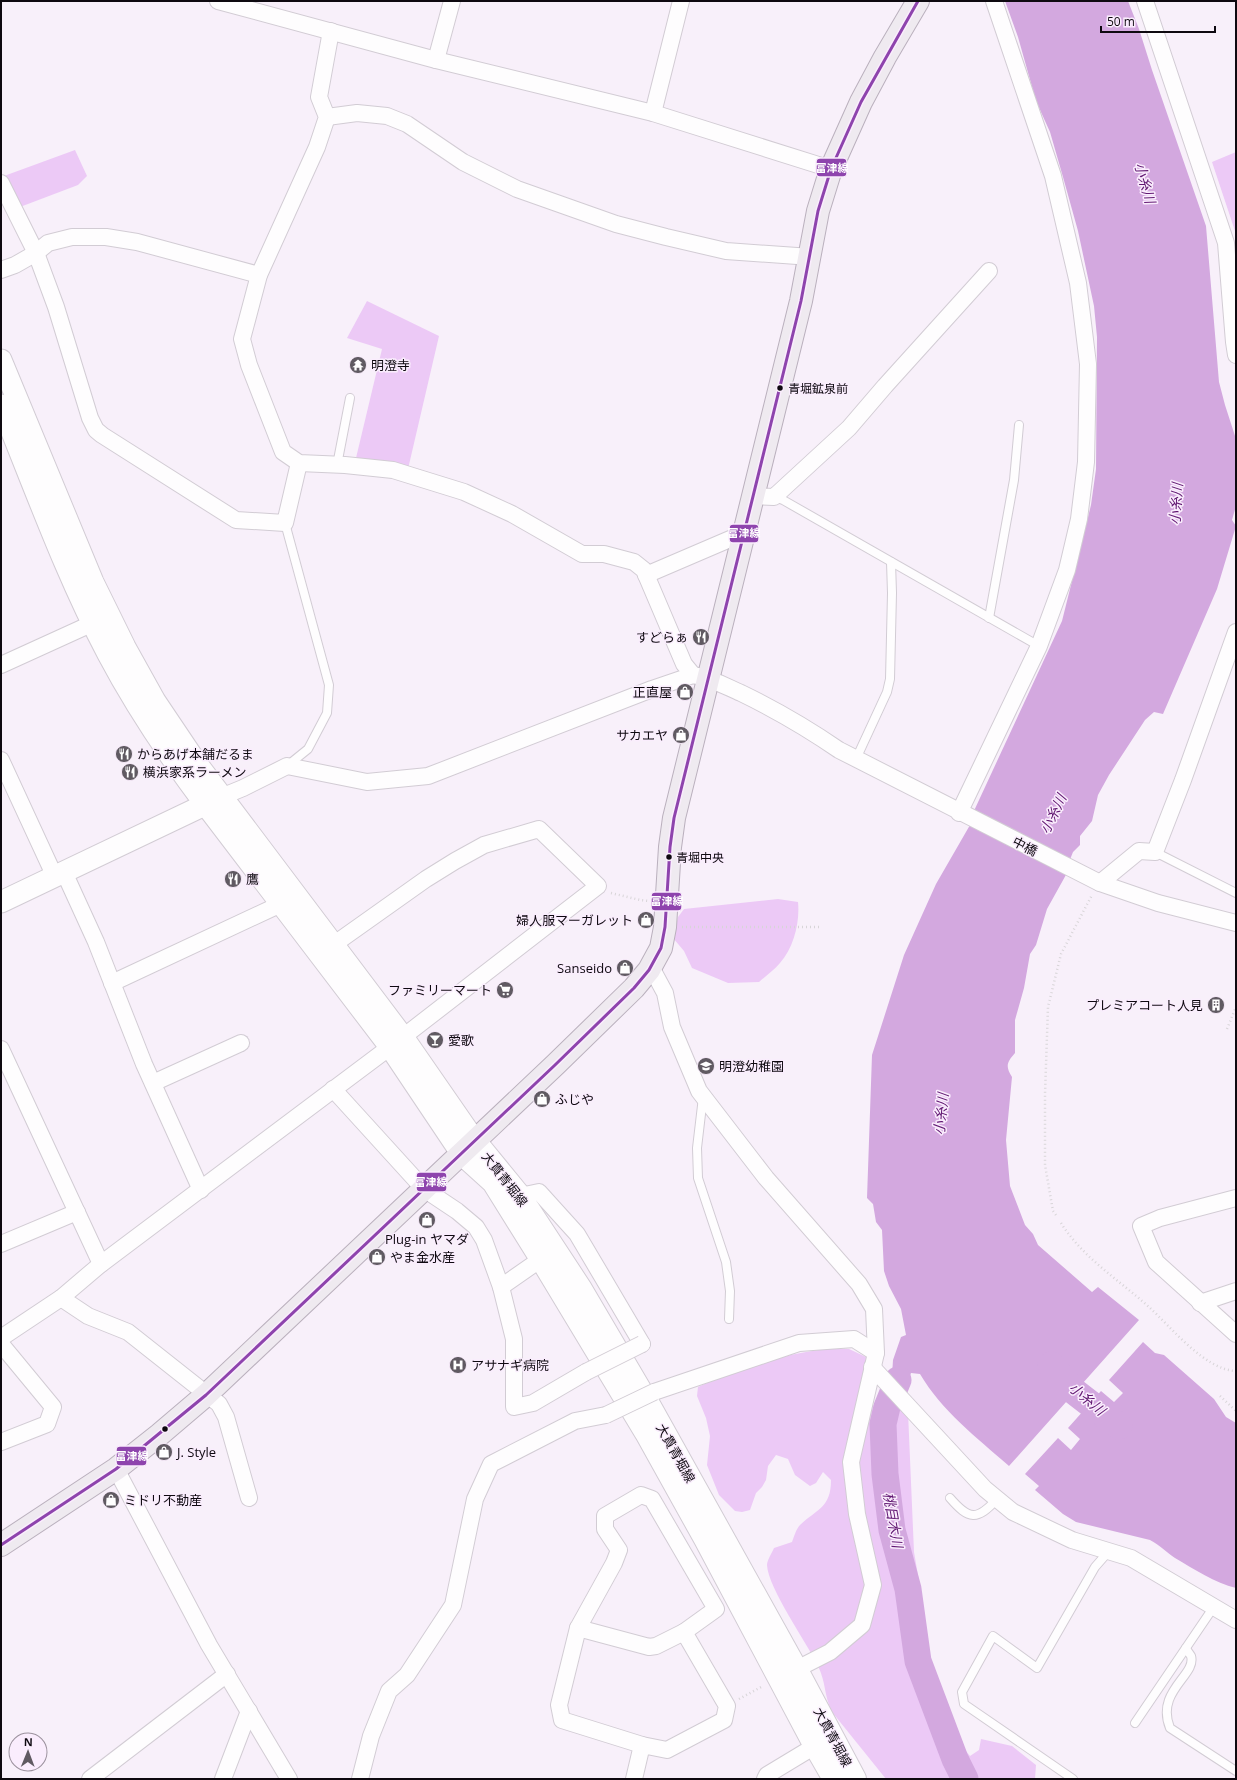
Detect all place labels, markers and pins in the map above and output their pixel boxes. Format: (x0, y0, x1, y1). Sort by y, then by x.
temple icon: 明澄寺 (348, 355, 368, 375)
place label: 明澄寺 (371, 356, 410, 374)
place label: 青堀鉱泉前 (788, 380, 848, 397)
marker: 青堀鉱泉前 (775, 383, 785, 393)
restaurant icon: すどらぁ (691, 627, 711, 647)
place label: すどらぁ (636, 628, 688, 646)
shop icon: 正直屋 (675, 682, 695, 702)
place label: 正直屋 (633, 683, 672, 701)
shop icon: サカエヤ (671, 725, 691, 745)
place label: サカエヤ (616, 726, 668, 744)
restaurant icon: からあげ本舗だるま (114, 744, 134, 764)
place label: からあげ本舗だるま (137, 745, 254, 763)
restaurant icon: 横浜家系ラーメン (120, 762, 140, 782)
place label: 横浜家系ラーメン (143, 763, 246, 781)
place label: 青堀中央 (676, 849, 724, 866)
marker: 青堀中央 (664, 852, 674, 862)
restaurant icon: 鷹 (223, 869, 243, 889)
place label: 鷹 (246, 870, 259, 888)
shop icon: 婦人服マーガレット (636, 910, 656, 930)
place label: 婦人服マーガレット (516, 911, 633, 929)
shop icon: Sanseido (615, 958, 635, 978)
place label: Sanseido (557, 959, 612, 977)
supermarket icon: ファミリーマート (495, 980, 515, 1000)
place label: ファミリーマート (388, 981, 492, 999)
building icon: プレミアコート人見 (1206, 995, 1226, 1015)
place label: プレミアコート人見 (1086, 996, 1203, 1014)
bar icon: 愛歌 (425, 1030, 445, 1050)
place label: 愛歌 (448, 1031, 474, 1049)
school or university icon: 明澄幼稚園 (696, 1056, 716, 1076)
place label: 明澄幼稚園 (719, 1057, 784, 1075)
shop icon: ふじや (532, 1089, 552, 1109)
place label: ふじや (555, 1090, 594, 1108)
shop icon: Plug-in ヤマダ (417, 1210, 437, 1230)
place label: Plug-in ヤマダ (385, 1230, 469, 1248)
shop icon: やま金水産 (367, 1247, 387, 1267)
place label: やま金水産 (390, 1248, 455, 1266)
hospital icon: アサナギ病院 (448, 1355, 468, 1375)
place label: アサナギ病院 (471, 1356, 549, 1374)
unlabelled marker (160, 1424, 170, 1434)
shop icon: J. Style (154, 1442, 174, 1462)
place label: J. Style (175, 1443, 216, 1461)
shop icon: ミドリ不動産 (101, 1490, 121, 1510)
place label: ミドリ不動産 (124, 1491, 202, 1509)

